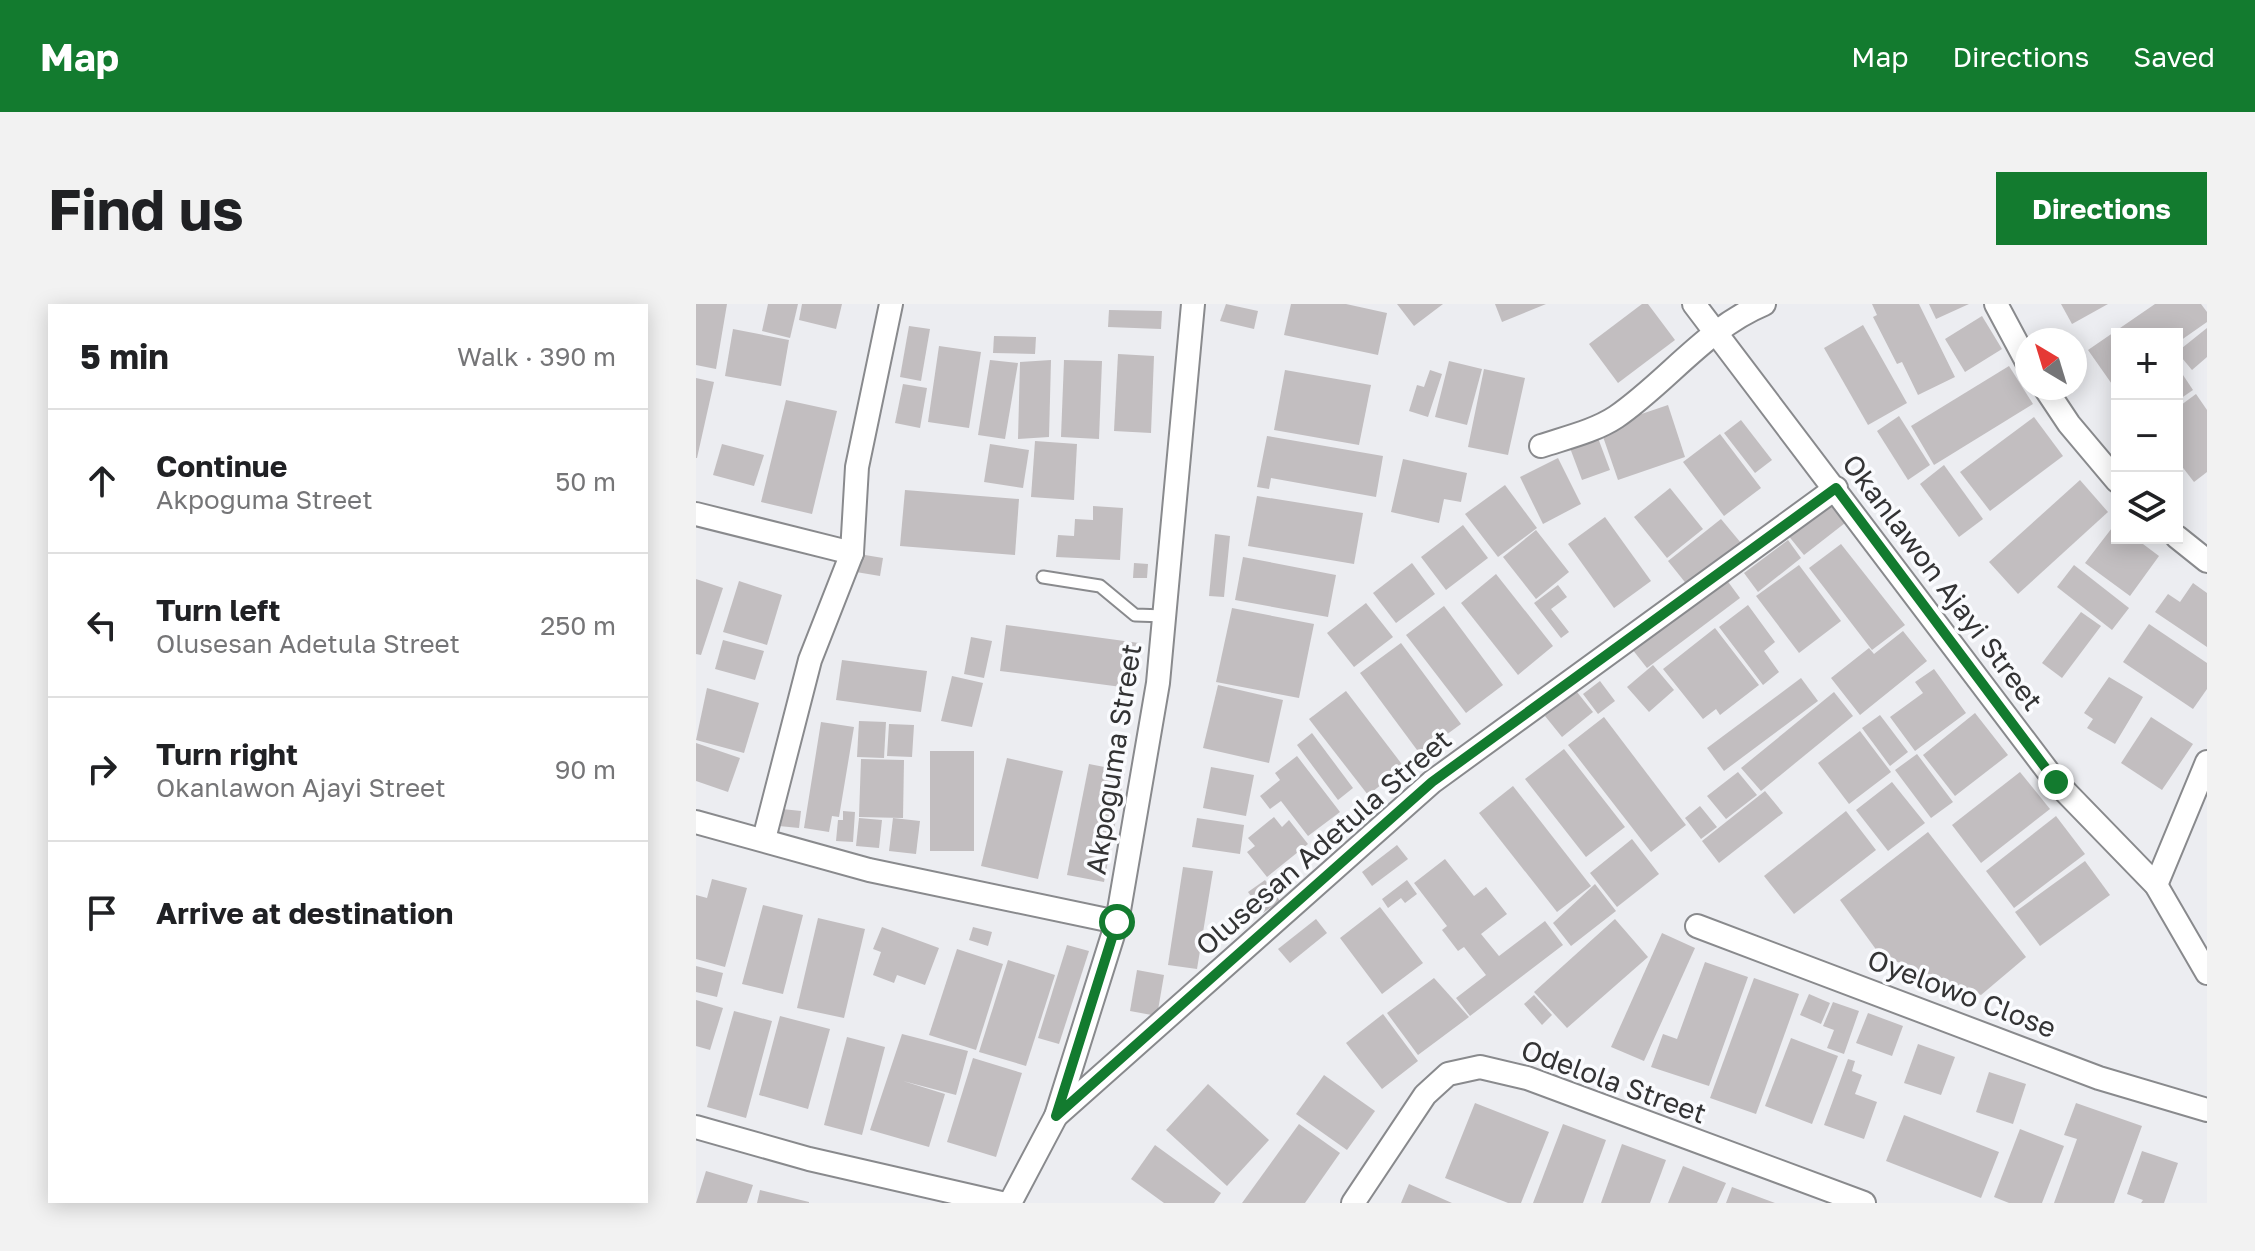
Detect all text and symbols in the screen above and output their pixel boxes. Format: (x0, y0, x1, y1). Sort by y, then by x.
text: Map (40, 34, 119, 79)
text: Map (1851, 40, 1908, 73)
text: Directions (1952, 40, 2089, 73)
text: Saved (2133, 40, 2215, 73)
button: Directions (1996, 172, 2207, 245)
text: Find us (48, 175, 244, 242)
north arrow (2015, 328, 2087, 400)
map controls (2111, 328, 2183, 544)
button: + (2111, 328, 2183, 400)
text: 5 min (80, 336, 169, 376)
text: Walk · 390 m (457, 341, 616, 372)
button: − (2111, 400, 2183, 472)
text: Continue (156, 448, 287, 484)
street label: Okanlawon Ajayi Street (1836, 448, 2050, 716)
icon: ahead (80, 459, 124, 503)
text: 50 m (555, 466, 616, 497)
button: layers (2111, 472, 2183, 544)
text: Akpoguma Street (156, 484, 373, 515)
text: Turn left (156, 592, 281, 628)
icon: left (80, 603, 124, 647)
text: 250 m (540, 610, 616, 641)
text: Olusesan Adetula Street (156, 628, 460, 659)
street label: Akpoguma Street (1078, 641, 1148, 877)
street label: Olusesan Adetula Street (1189, 722, 1457, 962)
text: Turn right (156, 736, 298, 772)
icon: right (80, 747, 124, 791)
text: 90 m (555, 754, 616, 785)
route end (2038, 764, 2074, 800)
text: Okanlawon Ajayi Street (156, 772, 446, 803)
icon: arrive (80, 891, 124, 935)
text: Arrive at destination (156, 895, 453, 931)
route start (1099, 904, 1135, 940)
street label: Oyelowo Close (1863, 942, 2061, 1044)
street label: Odelola Street (1517, 1032, 1711, 1130)

